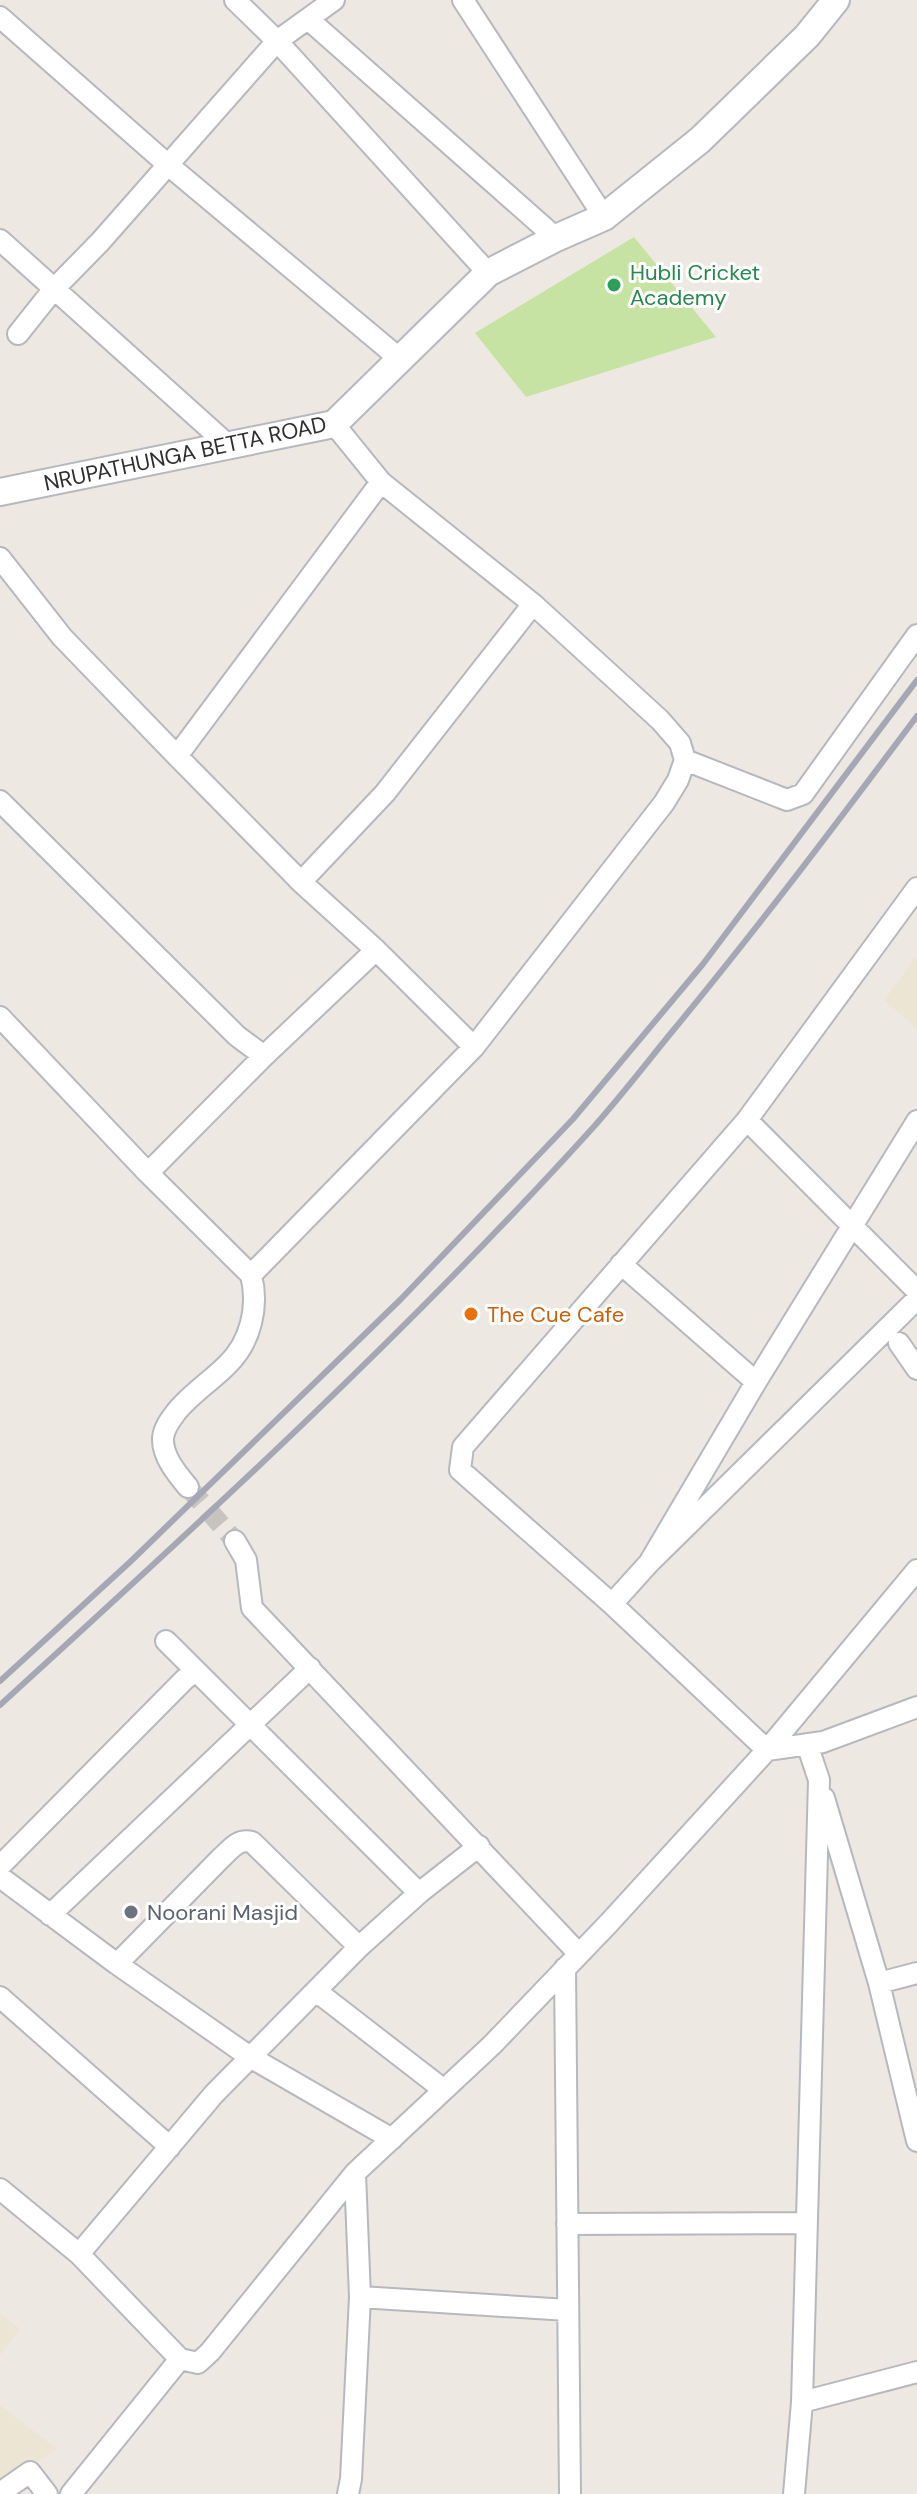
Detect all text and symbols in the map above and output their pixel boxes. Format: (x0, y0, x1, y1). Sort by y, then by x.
place label: Hubli Cricket Academy (630, 258, 760, 312)
marker: Hubli Cricket Academy (605, 276, 623, 294)
street label: NRUPATHUNGA BETTA ROAD (41, 409, 329, 498)
place label: The Cue Cafe (487, 1300, 624, 1329)
marker: The Cue Cafe (462, 1305, 480, 1323)
place label: Noorani Masjid (147, 1898, 298, 1927)
marker: Noorani Masjid (122, 1903, 140, 1921)

